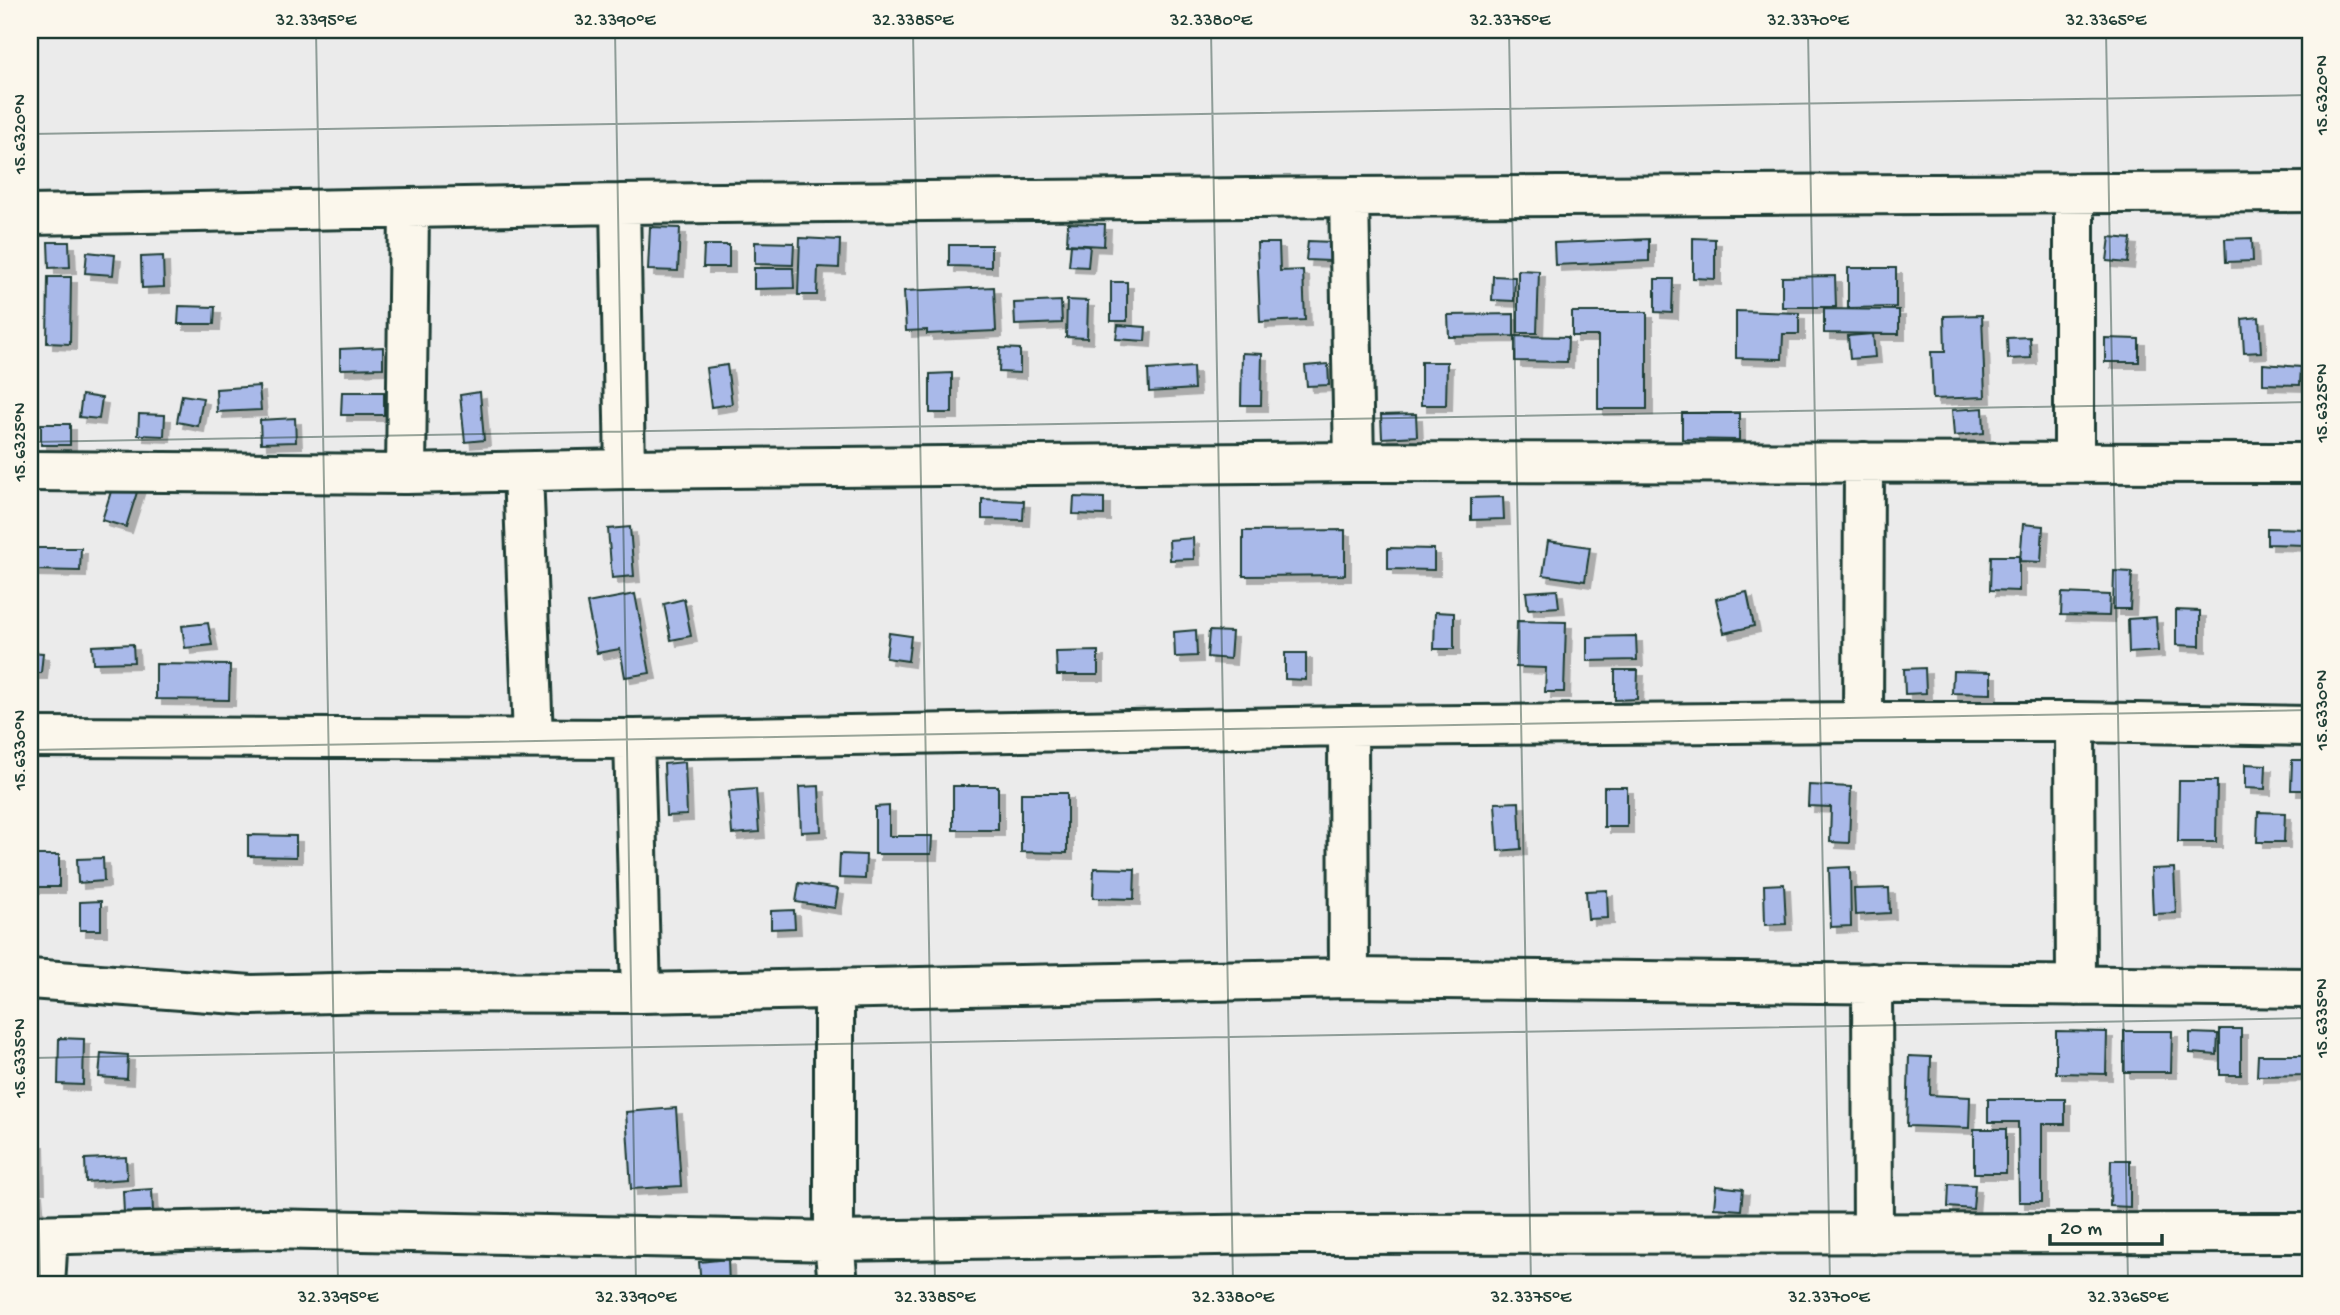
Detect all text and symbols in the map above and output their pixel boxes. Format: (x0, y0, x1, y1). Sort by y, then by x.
text: 32.3395°E (275, 11, 357, 32)
text: 32.3390°E (573, 11, 656, 32)
text: 32.3385°E (871, 11, 954, 32)
text: 32.3380°E (1169, 11, 1253, 32)
text: 32.3375°E (1469, 11, 1551, 32)
text: 32.3370°E (1766, 11, 1849, 32)
text: 32.3365°E (2065, 11, 2147, 32)
text: 15.6320°N (2313, 55, 2334, 136)
text: 15.6320°N (11, 94, 32, 175)
text: 15.6325°N (2313, 364, 2334, 444)
text: 15.6325°N (11, 403, 32, 483)
text: 15.6330°N (2313, 670, 2334, 751)
text: 15.6330°N (11, 710, 32, 791)
text: 15.6335°N (2313, 978, 2334, 1059)
text: 15.6335°N (11, 1018, 32, 1099)
scale bar (2050, 1203, 2162, 1247)
text: 20 m (2060, 1218, 2102, 1243)
text: 32.3395°E (297, 1288, 379, 1309)
text: 32.3390°E (594, 1288, 677, 1309)
text: 32.3385°E (893, 1288, 976, 1309)
text: 32.3380°E (1191, 1288, 1275, 1309)
text: 32.3375°E (1490, 1288, 1572, 1309)
text: 32.3370°E (1787, 1288, 1870, 1309)
text: 32.3365°E (2087, 1288, 2169, 1309)

